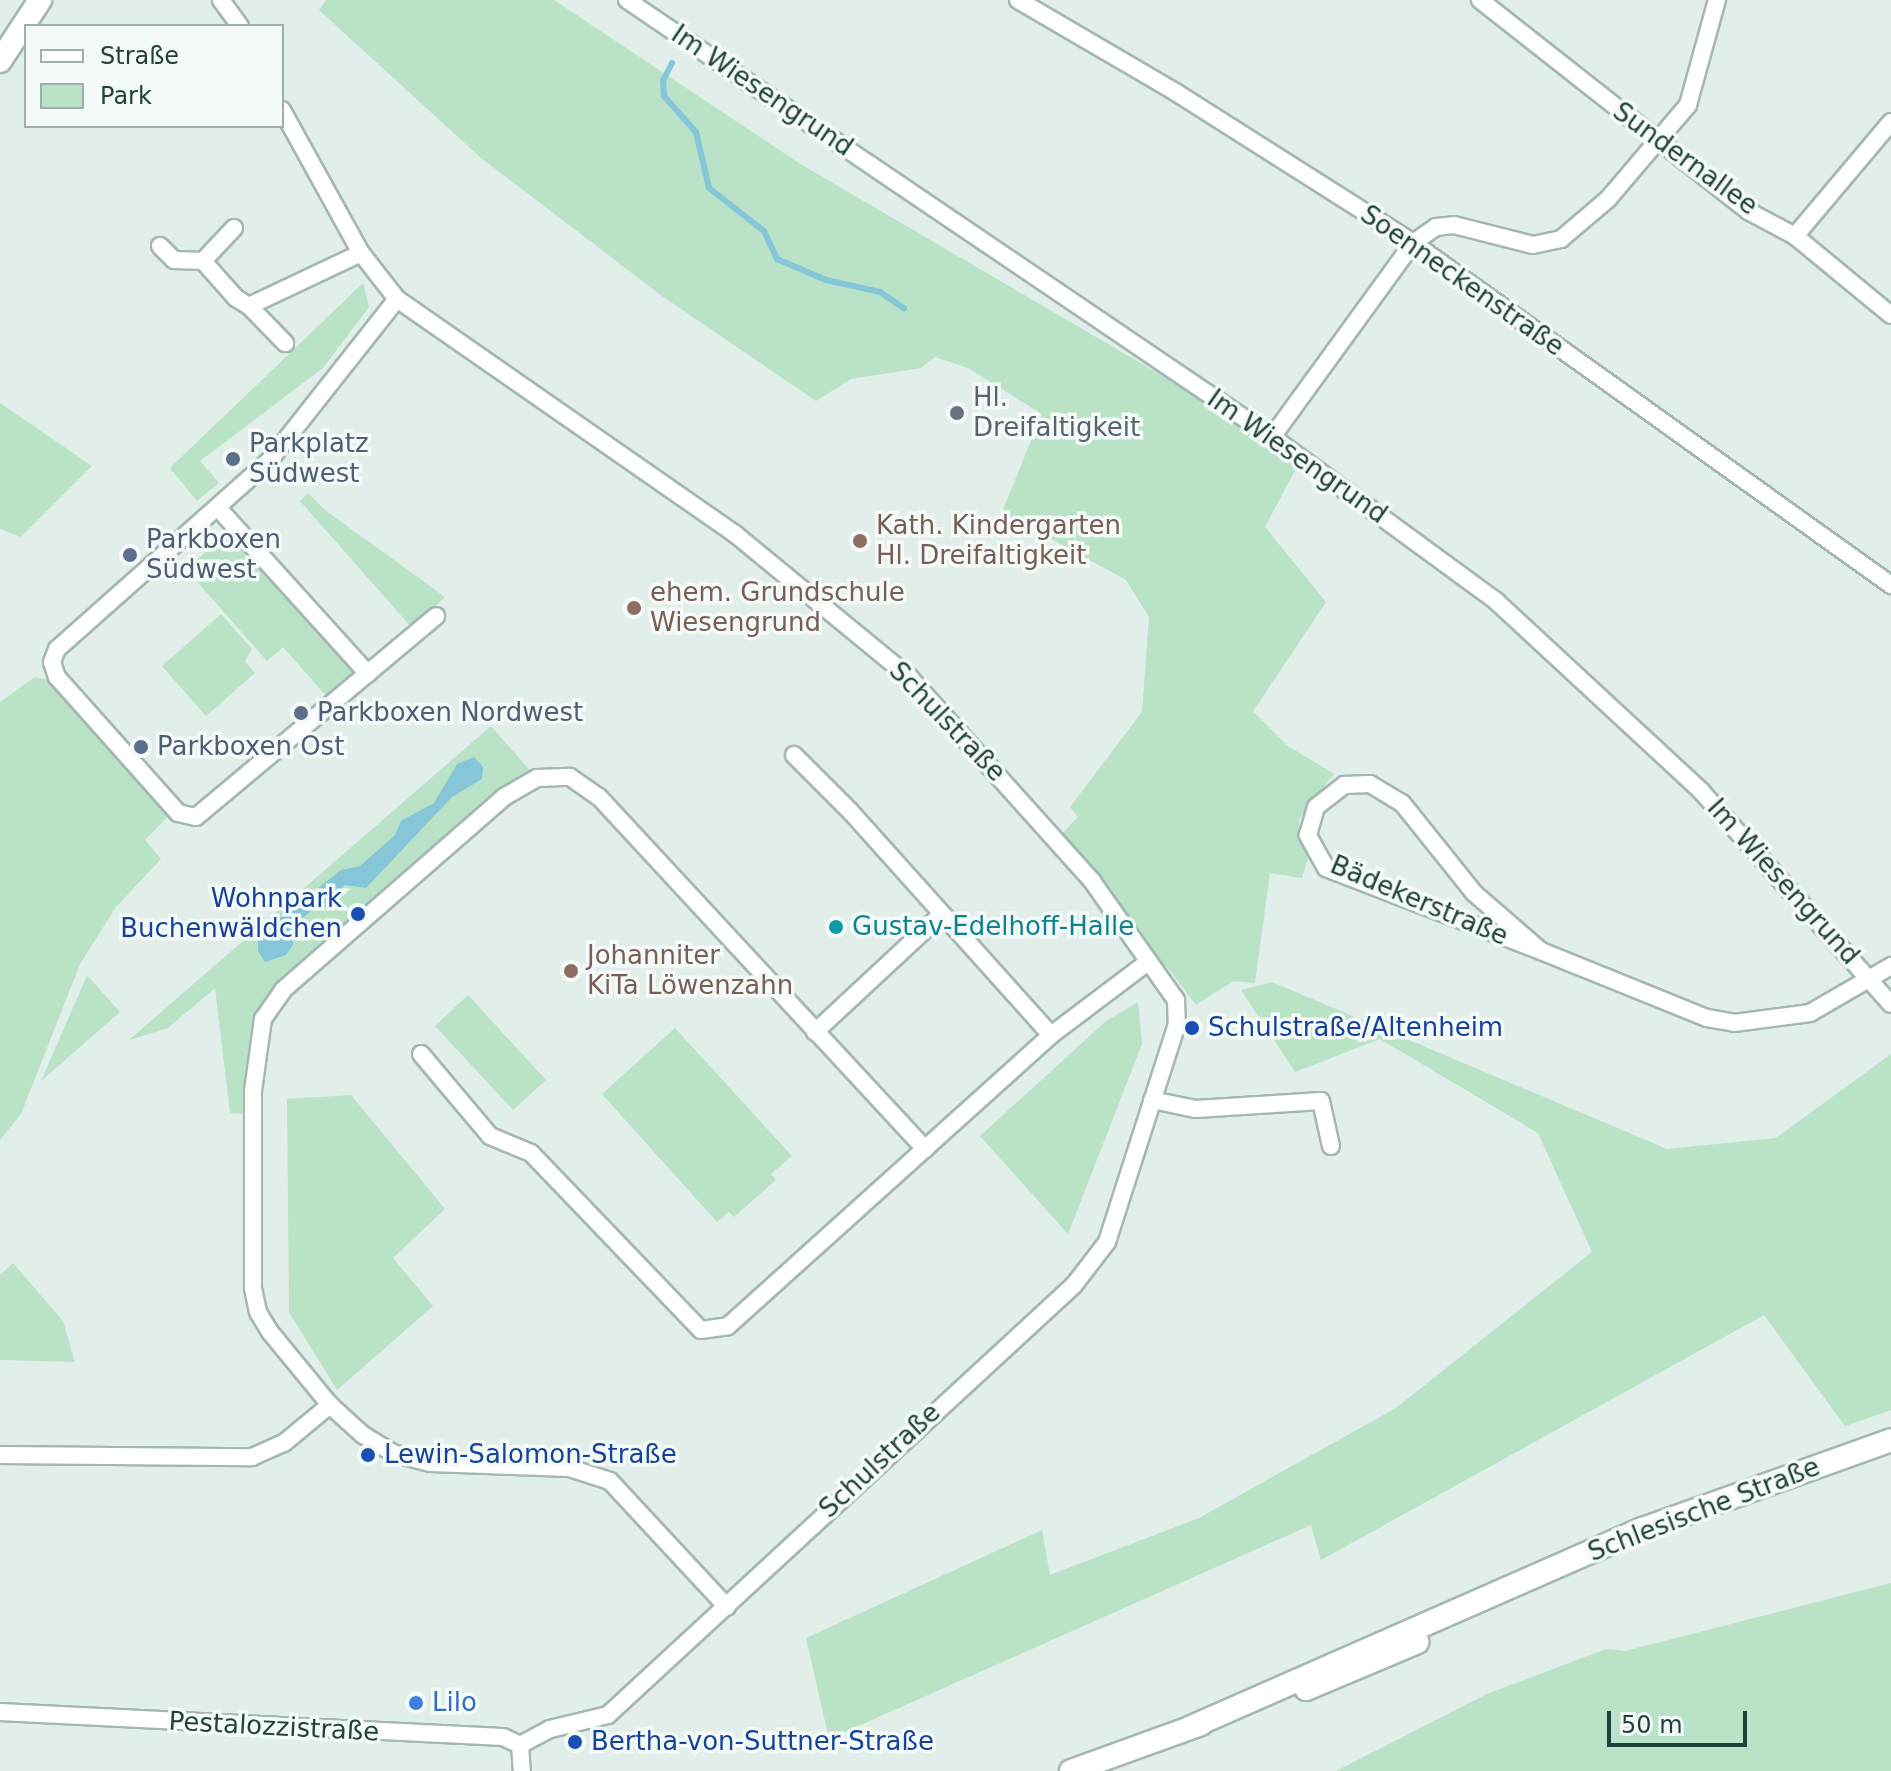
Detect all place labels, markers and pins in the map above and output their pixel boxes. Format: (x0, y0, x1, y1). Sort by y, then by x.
place label: Hl. Dreifaltigkeit (973, 382, 1140, 444)
marker: Hl. Dreifaltigkeit (948, 404, 966, 422)
place label: Parkplatz Südwest (249, 428, 369, 490)
marker: Parkplatz Südwest (224, 450, 242, 468)
place label: Kath. Kindergarten Hl. Dreifaltigkeit (876, 510, 1121, 572)
place label: Parkboxen Südwest (146, 524, 281, 586)
marker: Kath. Kindergarten Hl. Dreifaltigkeit (851, 532, 869, 550)
marker: Parkboxen Südwest (121, 546, 139, 564)
place label: ehem. Grundschule Wiesengrund (650, 577, 905, 638)
marker: ehem. Grundschule Wiesengrund (625, 599, 643, 617)
place label: Parkboxen Nordwest (317, 697, 583, 729)
marker: Parkboxen Nordwest (292, 704, 310, 722)
place label: Parkboxen Ost (157, 731, 344, 763)
marker: Parkboxen Ost (132, 738, 150, 756)
place label: Wohnpark Buchenwäldchen (120, 883, 342, 944)
marker: Wohnpark Buchenwäldchen (349, 905, 367, 923)
place label: Gustav-Edelhoff-Halle (852, 911, 1134, 943)
marker: Gustav-Edelhoff-Halle (827, 918, 845, 936)
place label: Johanniter KiTa Löwenzahn (587, 940, 793, 1002)
marker: Johanniter KiTa Löwenzahn (562, 962, 580, 980)
place label: Schulstraße/Altenheim (1208, 1012, 1503, 1044)
marker: Schulstraße/Altenheim (1183, 1019, 1201, 1037)
place label: Lewin-Salomon-Straße (384, 1439, 677, 1471)
marker: Lewin-Salomon-Straße (359, 1446, 377, 1464)
place label: Lilo (432, 1687, 477, 1719)
marker: Lilo (407, 1694, 425, 1712)
place label: Bertha-von-Suttner-Straße (591, 1726, 934, 1758)
marker: Bertha-von-Suttner-Straße (566, 1733, 584, 1751)

